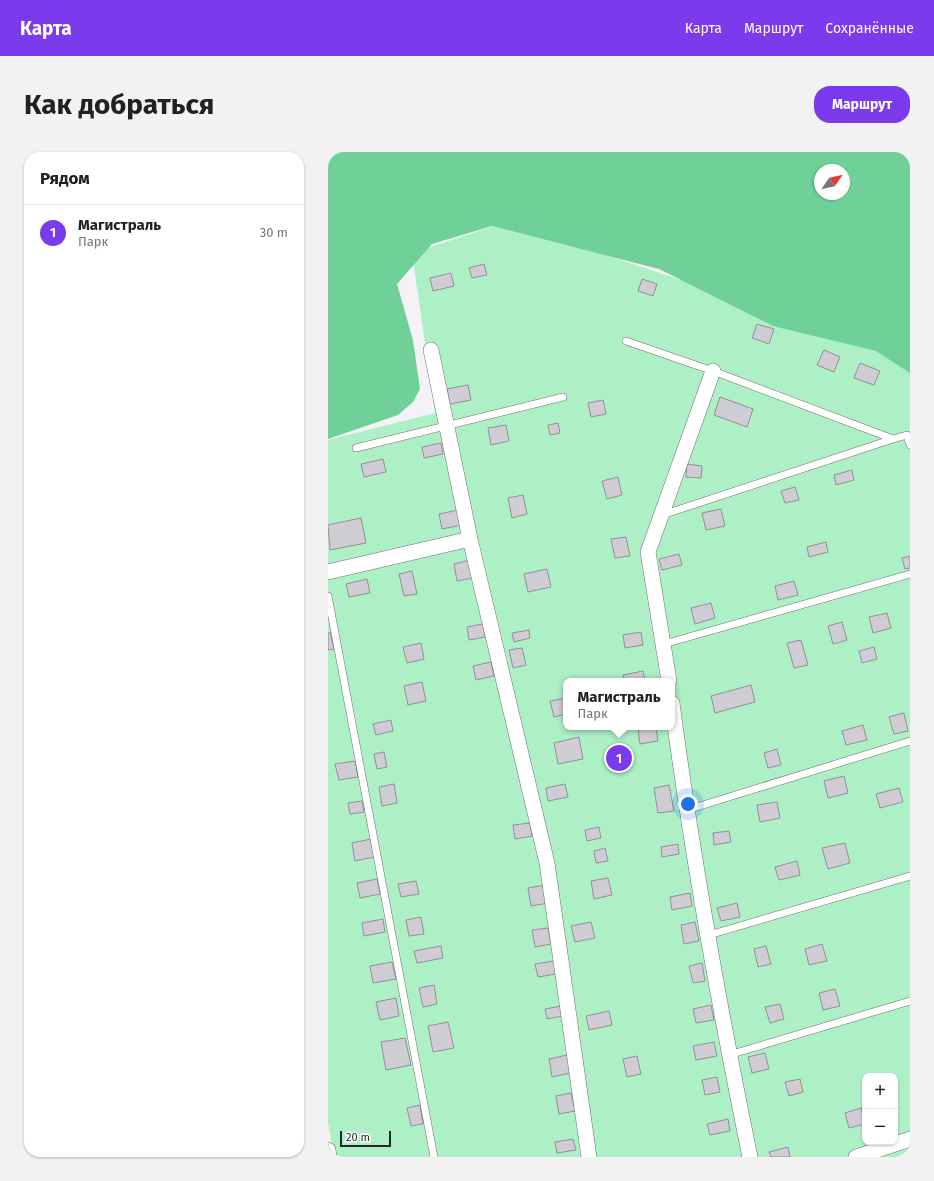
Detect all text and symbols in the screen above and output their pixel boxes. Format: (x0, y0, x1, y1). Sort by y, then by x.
text: Карта (20, 17, 72, 40)
text: Карта (685, 20, 722, 37)
text: Маршрут (744, 20, 803, 37)
text: Сохранённые (825, 20, 914, 37)
button: Маршрут (814, 86, 910, 123)
text: Как добраться (24, 88, 214, 121)
north arrow (814, 164, 850, 200)
text: Рядом (40, 168, 90, 189)
text: Магистраль (78, 216, 161, 234)
text: 1 (50, 225, 56, 240)
text: 30 m (260, 225, 288, 240)
text: Парк (78, 234, 108, 249)
popup (563, 678, 675, 730)
text: Магистраль (577, 688, 661, 706)
text: Парк (577, 706, 608, 721)
pin: 1 (606, 743, 632, 773)
your location (678, 794, 698, 814)
map controls (862, 1073, 898, 1145)
button: + (862, 1073, 898, 1109)
button: − (862, 1109, 898, 1145)
scale bar (340, 1129, 391, 1148)
text: 20 m (346, 1131, 370, 1144)

